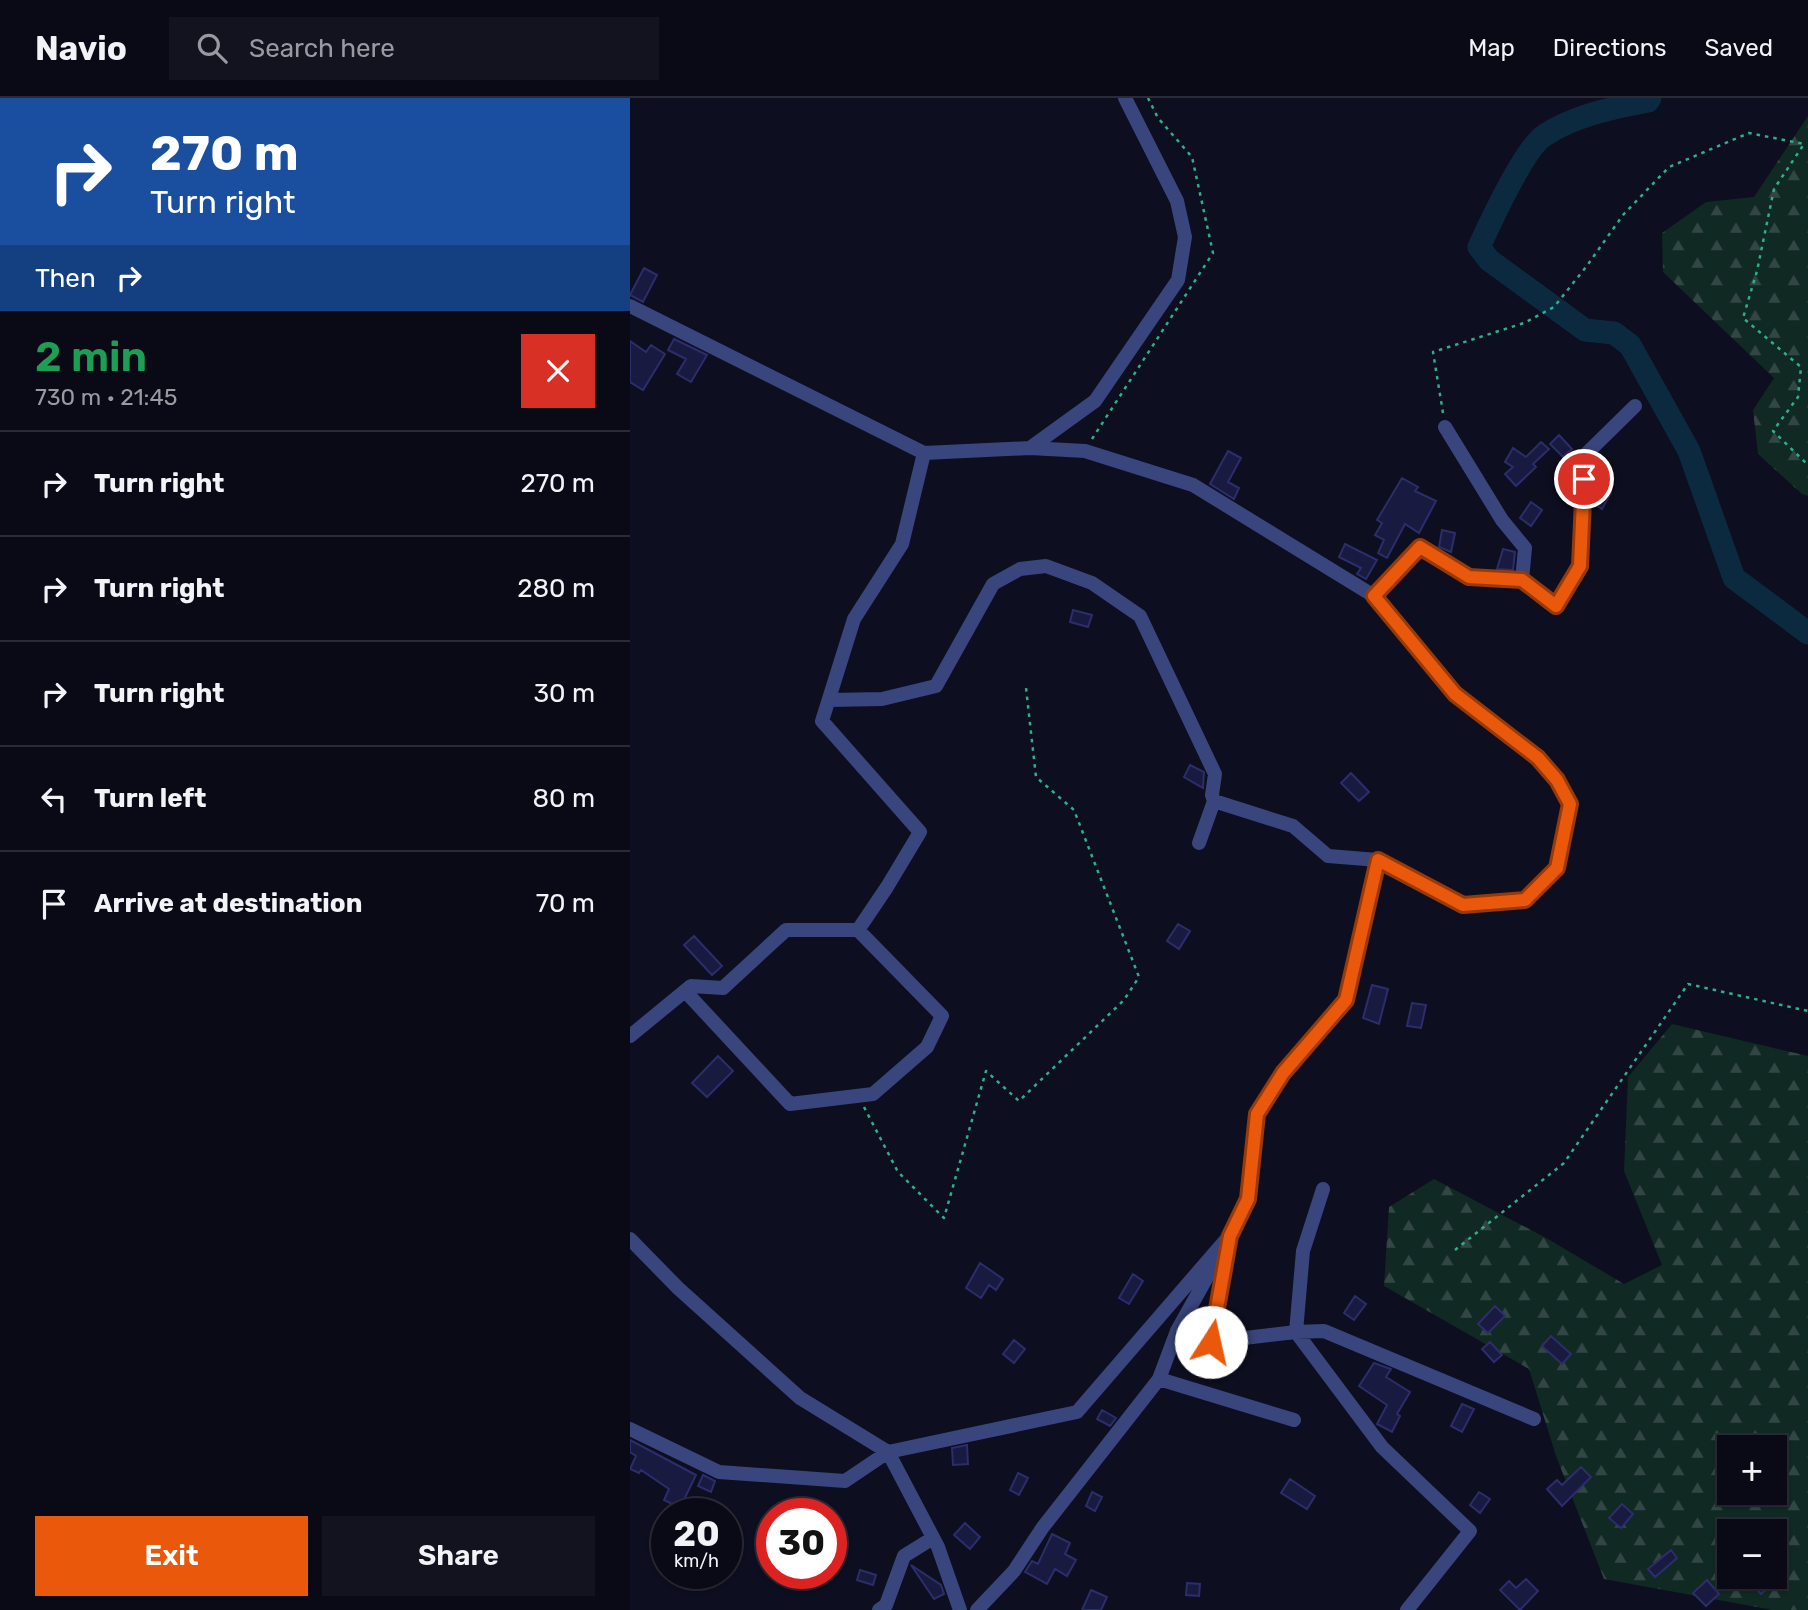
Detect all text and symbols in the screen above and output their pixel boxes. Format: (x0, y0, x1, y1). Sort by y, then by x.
search box (169, 17, 659, 80)
text: Navio (35, 29, 127, 68)
icon: search (193, 29, 231, 67)
text: Search here (249, 33, 395, 64)
text: Map (1468, 34, 1515, 62)
text: Directions (1553, 34, 1666, 62)
text: Saved (1704, 34, 1773, 62)
text: 270 m (150, 124, 299, 182)
icon: right (35, 126, 126, 217)
text: Turn right (150, 183, 295, 221)
icon: right (110, 259, 148, 297)
text: Then (35, 263, 96, 294)
text: 2 min (35, 332, 147, 382)
button: close (521, 334, 595, 408)
text: 730 m · 21:45 (35, 383, 177, 411)
pin (1554, 449, 1614, 509)
icon: arrive (1565, 460, 1603, 498)
icon: right (35, 465, 73, 503)
text: Turn right (94, 468, 224, 499)
text: 270 m (520, 468, 595, 499)
icon: right (35, 570, 73, 608)
text: Turn right (94, 573, 224, 604)
text: 280 m (517, 573, 595, 604)
icon: right (35, 675, 73, 713)
text: Turn right (94, 678, 224, 709)
text: 30 m (533, 678, 595, 709)
icon: left (35, 780, 73, 818)
text: Turn left (94, 783, 206, 814)
text: 80 m (532, 783, 595, 814)
icon: arrive (35, 885, 73, 923)
text: Arrive at destination (94, 888, 362, 919)
text: 70 m (536, 888, 595, 919)
position arrow (1174, 1305, 1248, 1379)
map controls (1717, 1435, 1787, 1589)
button: + (1717, 1435, 1787, 1505)
speed limit sign: 30 (756, 1498, 847, 1589)
text: 20 (673, 1513, 720, 1555)
button: Exit (35, 1516, 308, 1596)
button: Share (322, 1516, 595, 1596)
button: − (1717, 1519, 1787, 1589)
text: km/h (674, 1550, 719, 1572)

